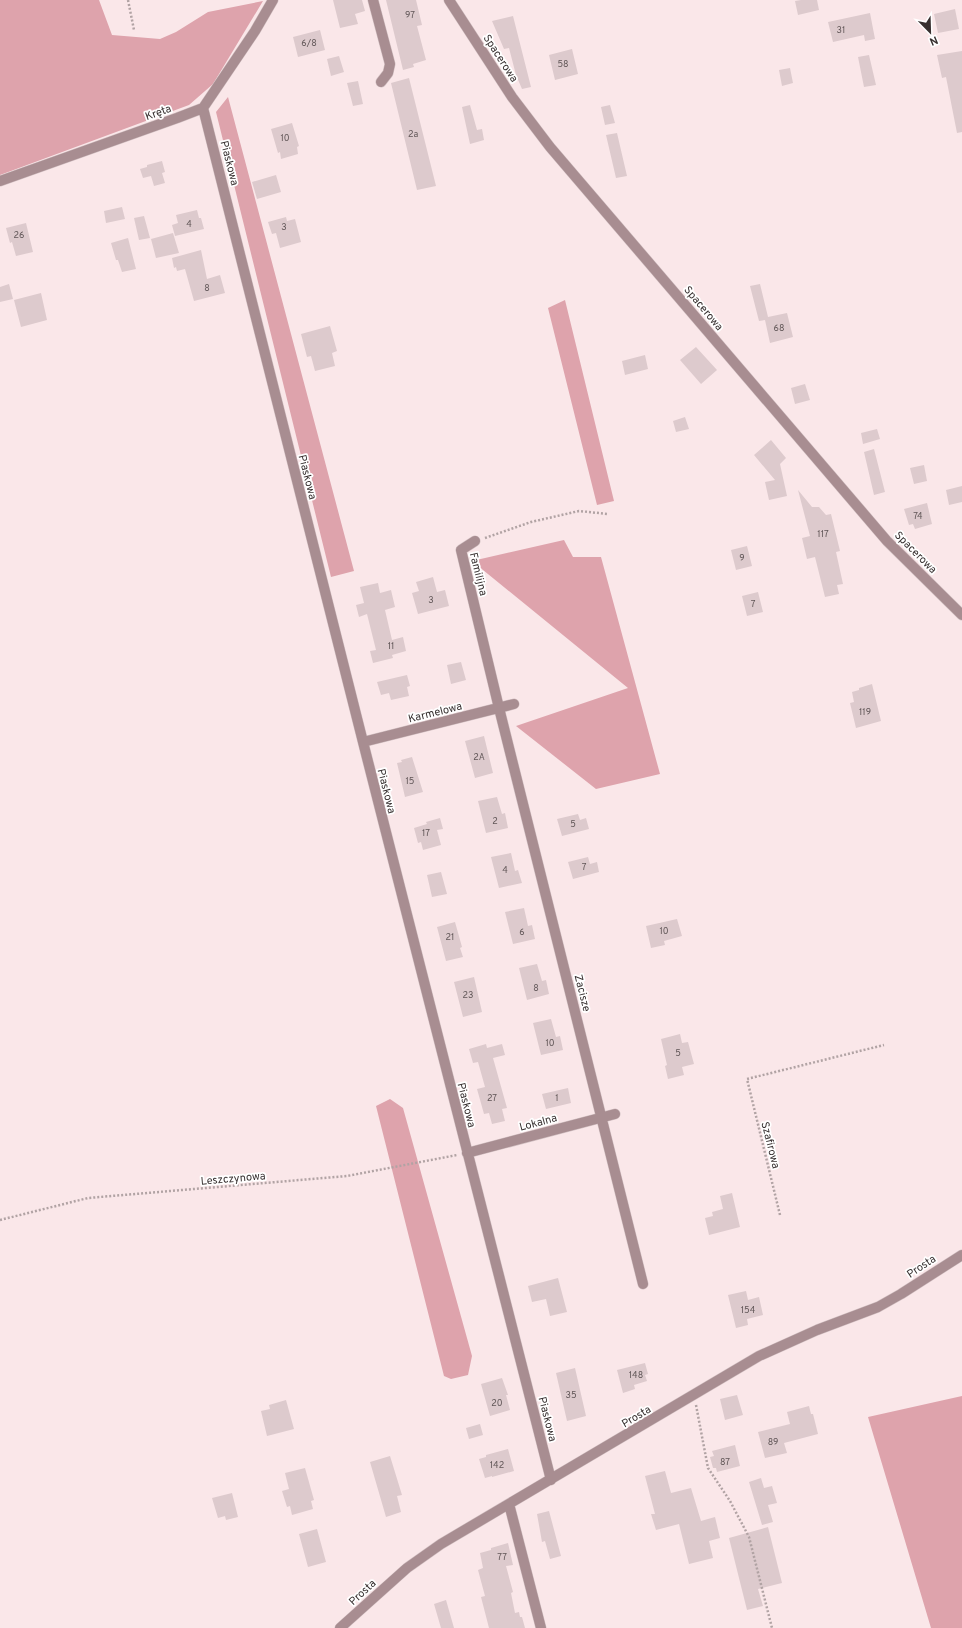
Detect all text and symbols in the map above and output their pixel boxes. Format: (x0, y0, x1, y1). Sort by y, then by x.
house number: 97 (405, 10, 415, 21)
north arrow (910, 12, 950, 52)
house number: 31 (837, 25, 845, 36)
street label: Spacerowa (480, 32, 521, 85)
text: N (927, 32, 940, 48)
house number: 6/8 (301, 38, 317, 49)
house number: 58 (557, 59, 569, 70)
street label: Kręta (143, 102, 174, 124)
house number: 2a (408, 129, 418, 140)
house number: 10 (280, 133, 290, 144)
street label: Piaskowa (217, 139, 241, 187)
house number: 4 (186, 219, 192, 230)
house number: 3 (281, 222, 287, 233)
house number: 26 (14, 230, 24, 241)
house number: 8 (204, 283, 210, 294)
street label: Spacerowa (680, 283, 726, 334)
house number: 68 (774, 323, 784, 334)
street label: Piaskowa (295, 453, 319, 501)
house number: 74 (913, 511, 923, 522)
house number: 117 (817, 529, 829, 540)
street label: Spacerowa (891, 529, 940, 577)
street label: Familijna (466, 551, 490, 598)
house number: 9 (739, 553, 745, 564)
house number: 3 (428, 595, 434, 606)
house number: 7 (751, 599, 756, 610)
house number: 11 (388, 641, 394, 652)
street label: Karmelowa (407, 699, 464, 726)
house number: 119 (859, 707, 871, 718)
house number: 2A (473, 752, 485, 763)
street label: Piaskowa (374, 767, 398, 815)
house number: 15 (406, 776, 414, 787)
house number: 2 (492, 816, 498, 827)
house number: 5 (570, 819, 576, 830)
house number: 17 (422, 828, 430, 839)
house number: 7 (582, 862, 587, 873)
house number: 4 (502, 865, 508, 876)
house number: 10 (659, 926, 669, 937)
house number: 6 (519, 927, 525, 938)
house number: 21 (446, 932, 454, 943)
street label: Zacisze (571, 973, 593, 1013)
house number: 8 (533, 983, 539, 994)
house number: 23 (463, 990, 473, 1001)
house number: 10 (545, 1038, 555, 1049)
house number: 5 (675, 1048, 681, 1059)
street label: Piaskowa (454, 1081, 478, 1129)
house number: 27 (487, 1093, 497, 1104)
house number: 1 (555, 1093, 559, 1104)
street label: Lokalna (518, 1111, 559, 1135)
street label: Szafirowa (757, 1120, 783, 1170)
street label: Leszczynowa (200, 1169, 266, 1189)
street label: Prosta (904, 1252, 939, 1282)
house number: 154 (741, 1305, 756, 1316)
house number: 148 (629, 1370, 643, 1381)
house number: 35 (565, 1390, 577, 1401)
street label: Piaskowa (535, 1395, 559, 1443)
house number: 20 (491, 1398, 503, 1409)
street label: Prosta (619, 1403, 654, 1431)
house number: 89 (768, 1437, 778, 1448)
house number: 87 (720, 1457, 730, 1468)
house number: 142 (490, 1460, 504, 1471)
house number: 77 (497, 1552, 507, 1563)
street label: Prosta (346, 1577, 379, 1609)

